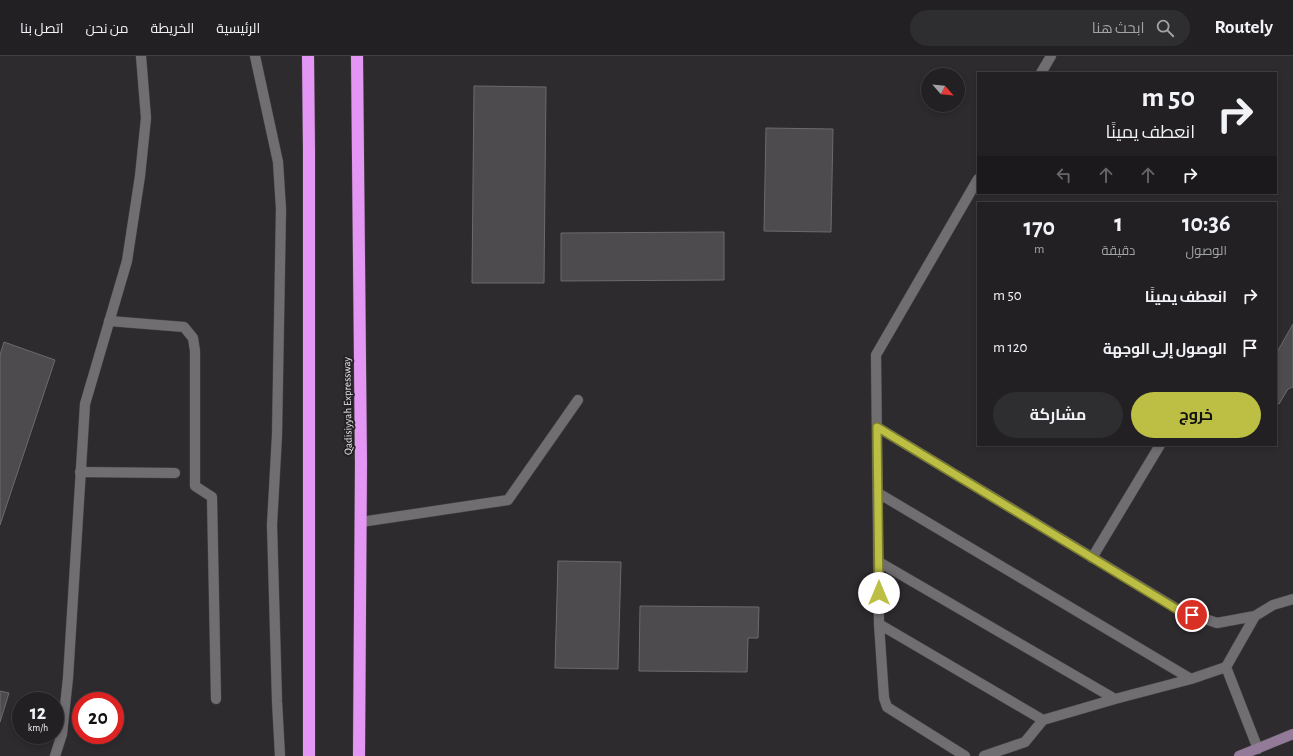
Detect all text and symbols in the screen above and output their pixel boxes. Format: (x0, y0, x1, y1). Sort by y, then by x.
search box (910, 10, 1190, 46)
icon: search (1154, 17, 1176, 39)
text: Routely (1214, 18, 1273, 37)
text: ابحث هنا (1092, 21, 1144, 36)
text: اتصل بنا (20, 22, 64, 36)
text: من نحن (86, 22, 129, 36)
text: الخريطة (151, 22, 194, 36)
text: الرئيسية (216, 22, 260, 36)
north arrow (921, 68, 965, 112)
map controls (921, 68, 965, 112)
text: 50 m (1141, 84, 1195, 112)
icon: right (1209, 88, 1261, 140)
text: انعطف يمينًا (1106, 124, 1195, 142)
icon: left (1053, 164, 1075, 186)
icon: ahead (1095, 164, 1117, 186)
icon: ahead (1137, 164, 1159, 186)
icon: right (1179, 164, 1201, 186)
text: 1 (1114, 212, 1123, 236)
text: 10:36 (1182, 212, 1230, 236)
text: 170 (1024, 216, 1055, 240)
text: m (1034, 243, 1044, 256)
text: دقيقة (1102, 245, 1135, 258)
text: الوصول (1185, 245, 1227, 258)
icon: right (1239, 285, 1261, 307)
text: 50 m (993, 288, 1022, 303)
text: انعطف يمينًا (1145, 290, 1227, 305)
icon: arrive (1239, 337, 1261, 359)
text: 120 m (993, 340, 1027, 355)
text: الوصول إلى الوجهة (1103, 342, 1227, 357)
street label: Qadisiyyah Expressway (341, 356, 354, 455)
button: مشاركة (993, 392, 1123, 438)
button: خروج (1131, 392, 1261, 438)
position arrow (858, 572, 900, 614)
pin (1175, 598, 1209, 632)
icon: arrive (1181, 604, 1203, 626)
speed limit sign: 20 (72, 692, 124, 744)
text: 12 (30, 703, 46, 723)
text: km/h (28, 723, 48, 733)

